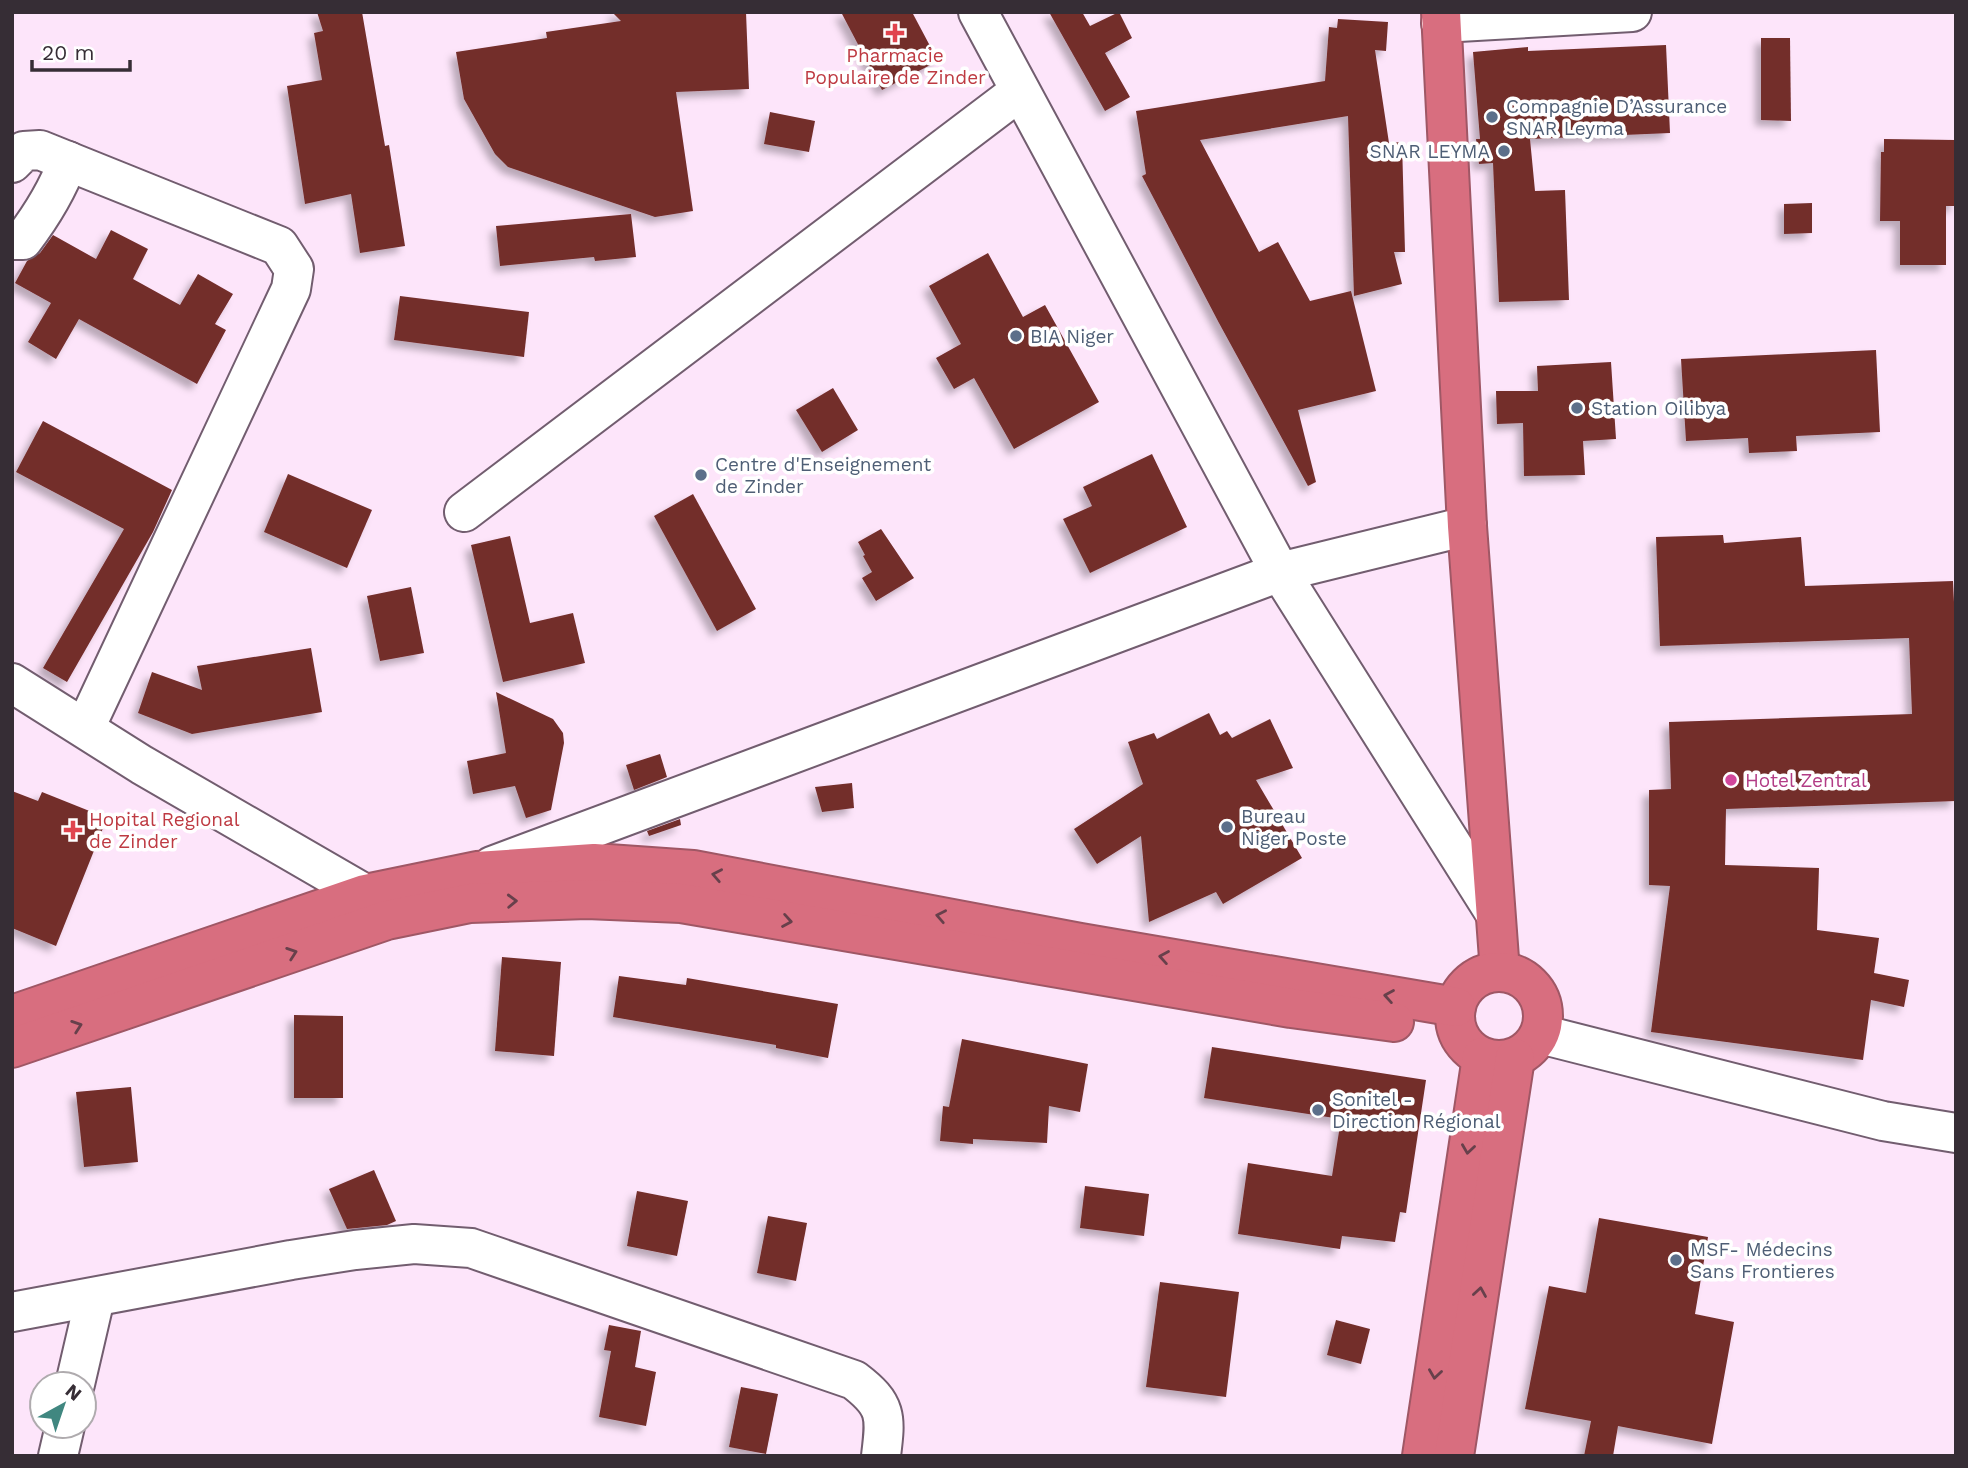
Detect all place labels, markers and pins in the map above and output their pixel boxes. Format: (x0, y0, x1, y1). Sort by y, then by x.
marker: Pharmacie Populaire de Zinder (887, 25, 903, 41)
place label: Pharmacie Populaire de Zinder (804, 44, 986, 89)
place label: Compagnie D’Assurance SNAR Leyma (1506, 95, 1727, 140)
marker: Compagnie D’Assurance SNAR Leyma (1484, 109, 1500, 125)
place label: SNAR LEYMA (1369, 140, 1490, 163)
marker: SNAR LEYMA (1496, 143, 1512, 159)
place label: BIA Niger (1030, 325, 1114, 348)
marker: BIA Niger (1008, 328, 1024, 344)
place label: Station Oilibya (1591, 397, 1726, 420)
marker: Station Oilibya (1569, 400, 1585, 416)
place label: Centre d'Enseignement de Zinder (715, 453, 931, 498)
marker: Centre d'Enseignement de Zinder (693, 467, 709, 483)
place label: Hotel Zentral (1745, 769, 1867, 792)
marker: Hotel Zentral (1723, 772, 1739, 788)
place label: Bureau Niger Poste (1241, 805, 1347, 850)
place label: Hopital Regional de Zinder (89, 808, 240, 853)
marker: Bureau Niger Poste (1219, 819, 1235, 835)
marker: Hopital Regional de Zinder (63, 820, 83, 840)
place label: Sonitel - Direction Régional (1332, 1088, 1501, 1133)
marker: Sonitel - Direction Régional (1310, 1102, 1326, 1118)
place label: MSF- Médecins Sans Frontieres (1690, 1238, 1835, 1283)
marker: MSF- Médecins Sans Frontieres (1668, 1252, 1684, 1268)

